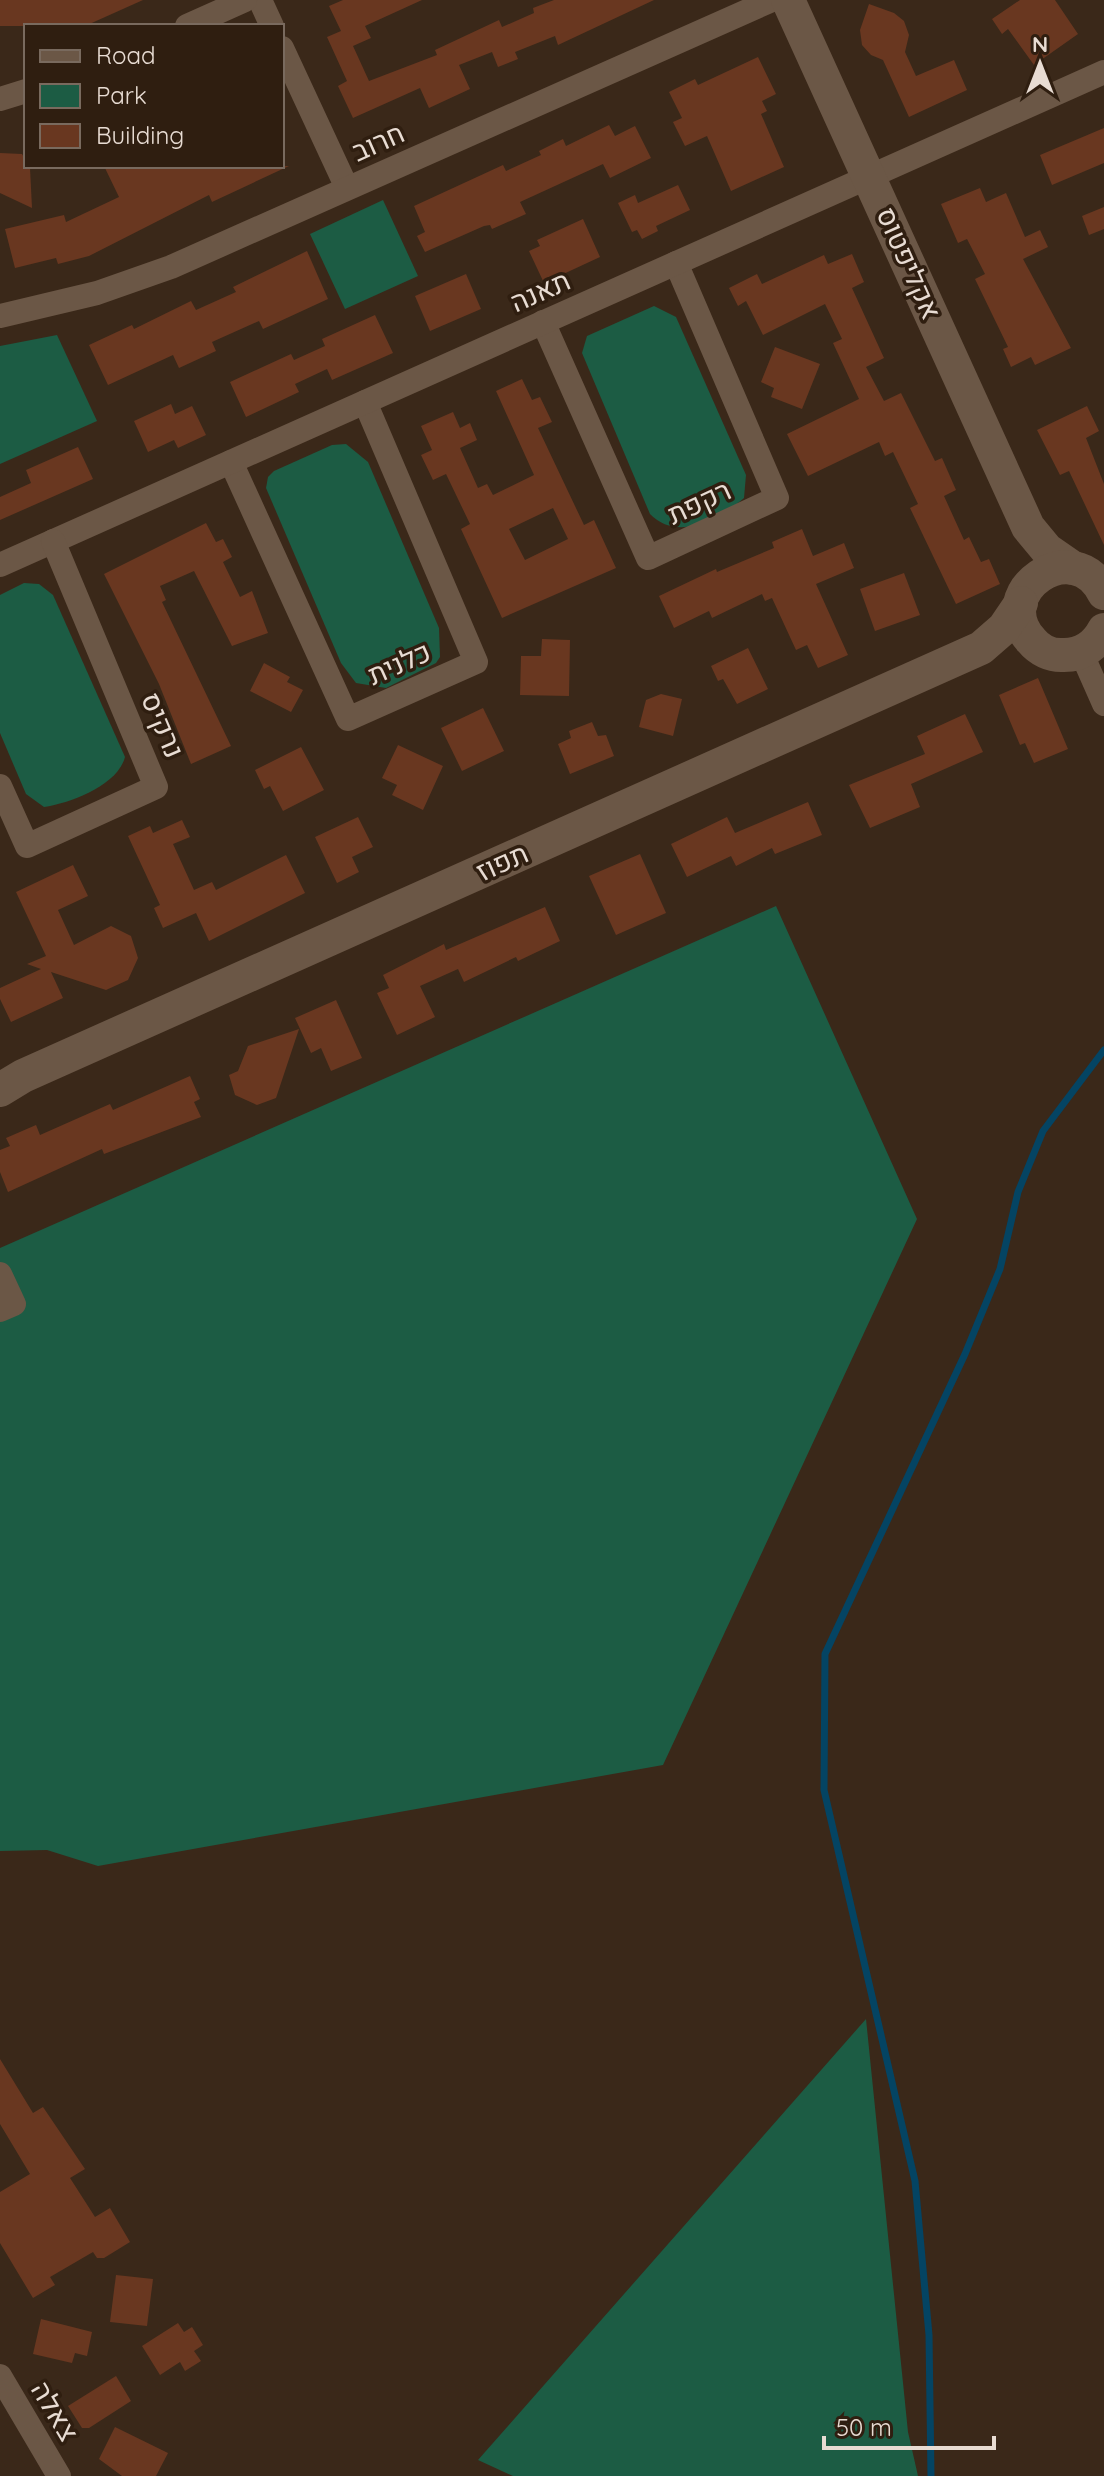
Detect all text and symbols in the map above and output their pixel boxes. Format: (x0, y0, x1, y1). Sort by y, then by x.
legend (24, 24, 284, 168)
north arrow (1000, 24, 1080, 104)
text: N (1032, 30, 1048, 58)
text: Road (96, 40, 156, 70)
text: Park (96, 80, 147, 110)
street label: חרוב (346, 115, 409, 168)
text: Building (96, 120, 184, 150)
street label: אקליפטוס (869, 201, 950, 324)
street label: תאנה (504, 262, 575, 319)
street label: רקפת (661, 472, 736, 531)
street label: כלנית (362, 633, 436, 692)
street label: נרקיס (134, 687, 193, 763)
street label: תפוז (470, 835, 533, 888)
street label: צאלה (24, 2374, 87, 2447)
scale bar (824, 2400, 994, 2450)
text: 50 m (836, 2412, 892, 2442)

